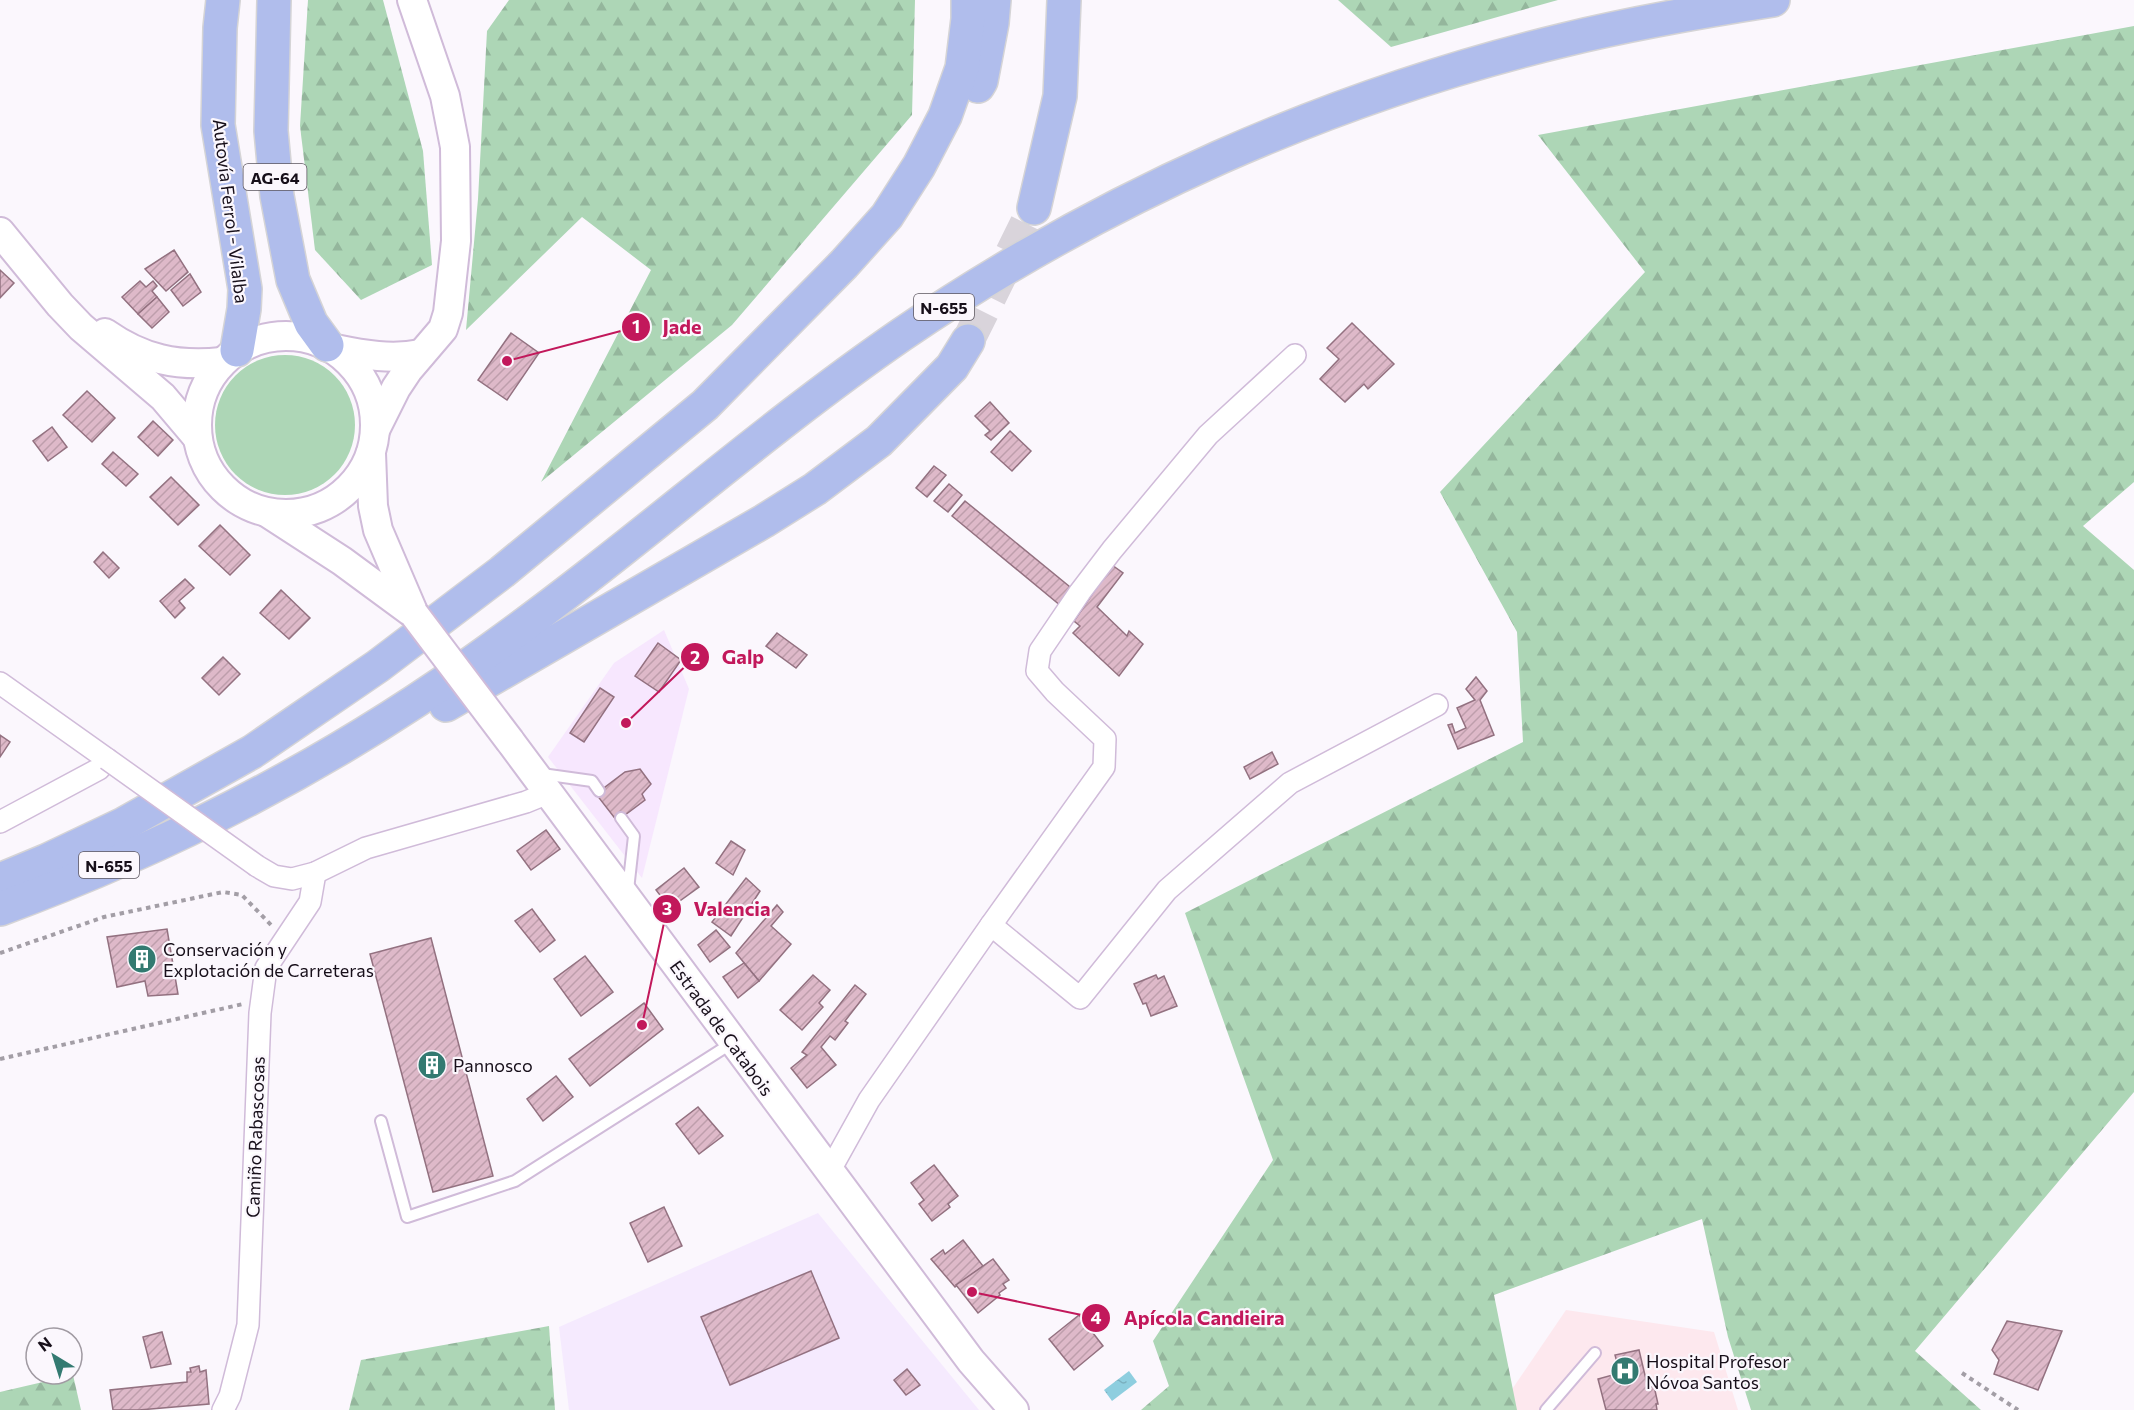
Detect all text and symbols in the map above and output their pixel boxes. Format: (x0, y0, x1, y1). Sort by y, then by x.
street label: Autovía Ferrol - Vilalba (209, 118, 253, 304)
road number: AG-64 (244, 164, 306, 190)
road number: N-655 (914, 294, 974, 320)
callout: Jade (621, 308, 714, 346)
text: Jade (662, 314, 702, 338)
text: 1 (632, 315, 640, 337)
callout: Galp (680, 638, 776, 676)
text: Galp (722, 644, 764, 668)
text: 2 (690, 646, 700, 668)
road number: N-655 (79, 852, 139, 878)
callout: Valencia (652, 890, 783, 928)
text: Valencia (694, 896, 770, 920)
text: 3 (662, 897, 672, 919)
place label: Conservación y Explotación de Carreteras (163, 938, 374, 981)
building icon: Conservación y Explotación de Carreteras (126, 943, 158, 975)
street label: Estrada de Catabois (666, 956, 778, 1100)
building icon: Pannosco (416, 1049, 448, 1081)
place label: Pannosco (453, 1054, 533, 1076)
street label: Camiño Rabascosas (241, 1056, 269, 1218)
callout: Apícola Candieira (1081, 1299, 1296, 1337)
text: Apícola Candieira (1124, 1305, 1284, 1329)
text: 4 (1090, 1306, 1102, 1328)
north arrow (24, 1326, 84, 1386)
text: N (34, 1333, 55, 1355)
place label: Hospital Profesor Nóvoa Santos (1646, 1350, 1789, 1393)
hospital icon: Hospital Profesor Nóvoa Santos (1609, 1355, 1641, 1387)

